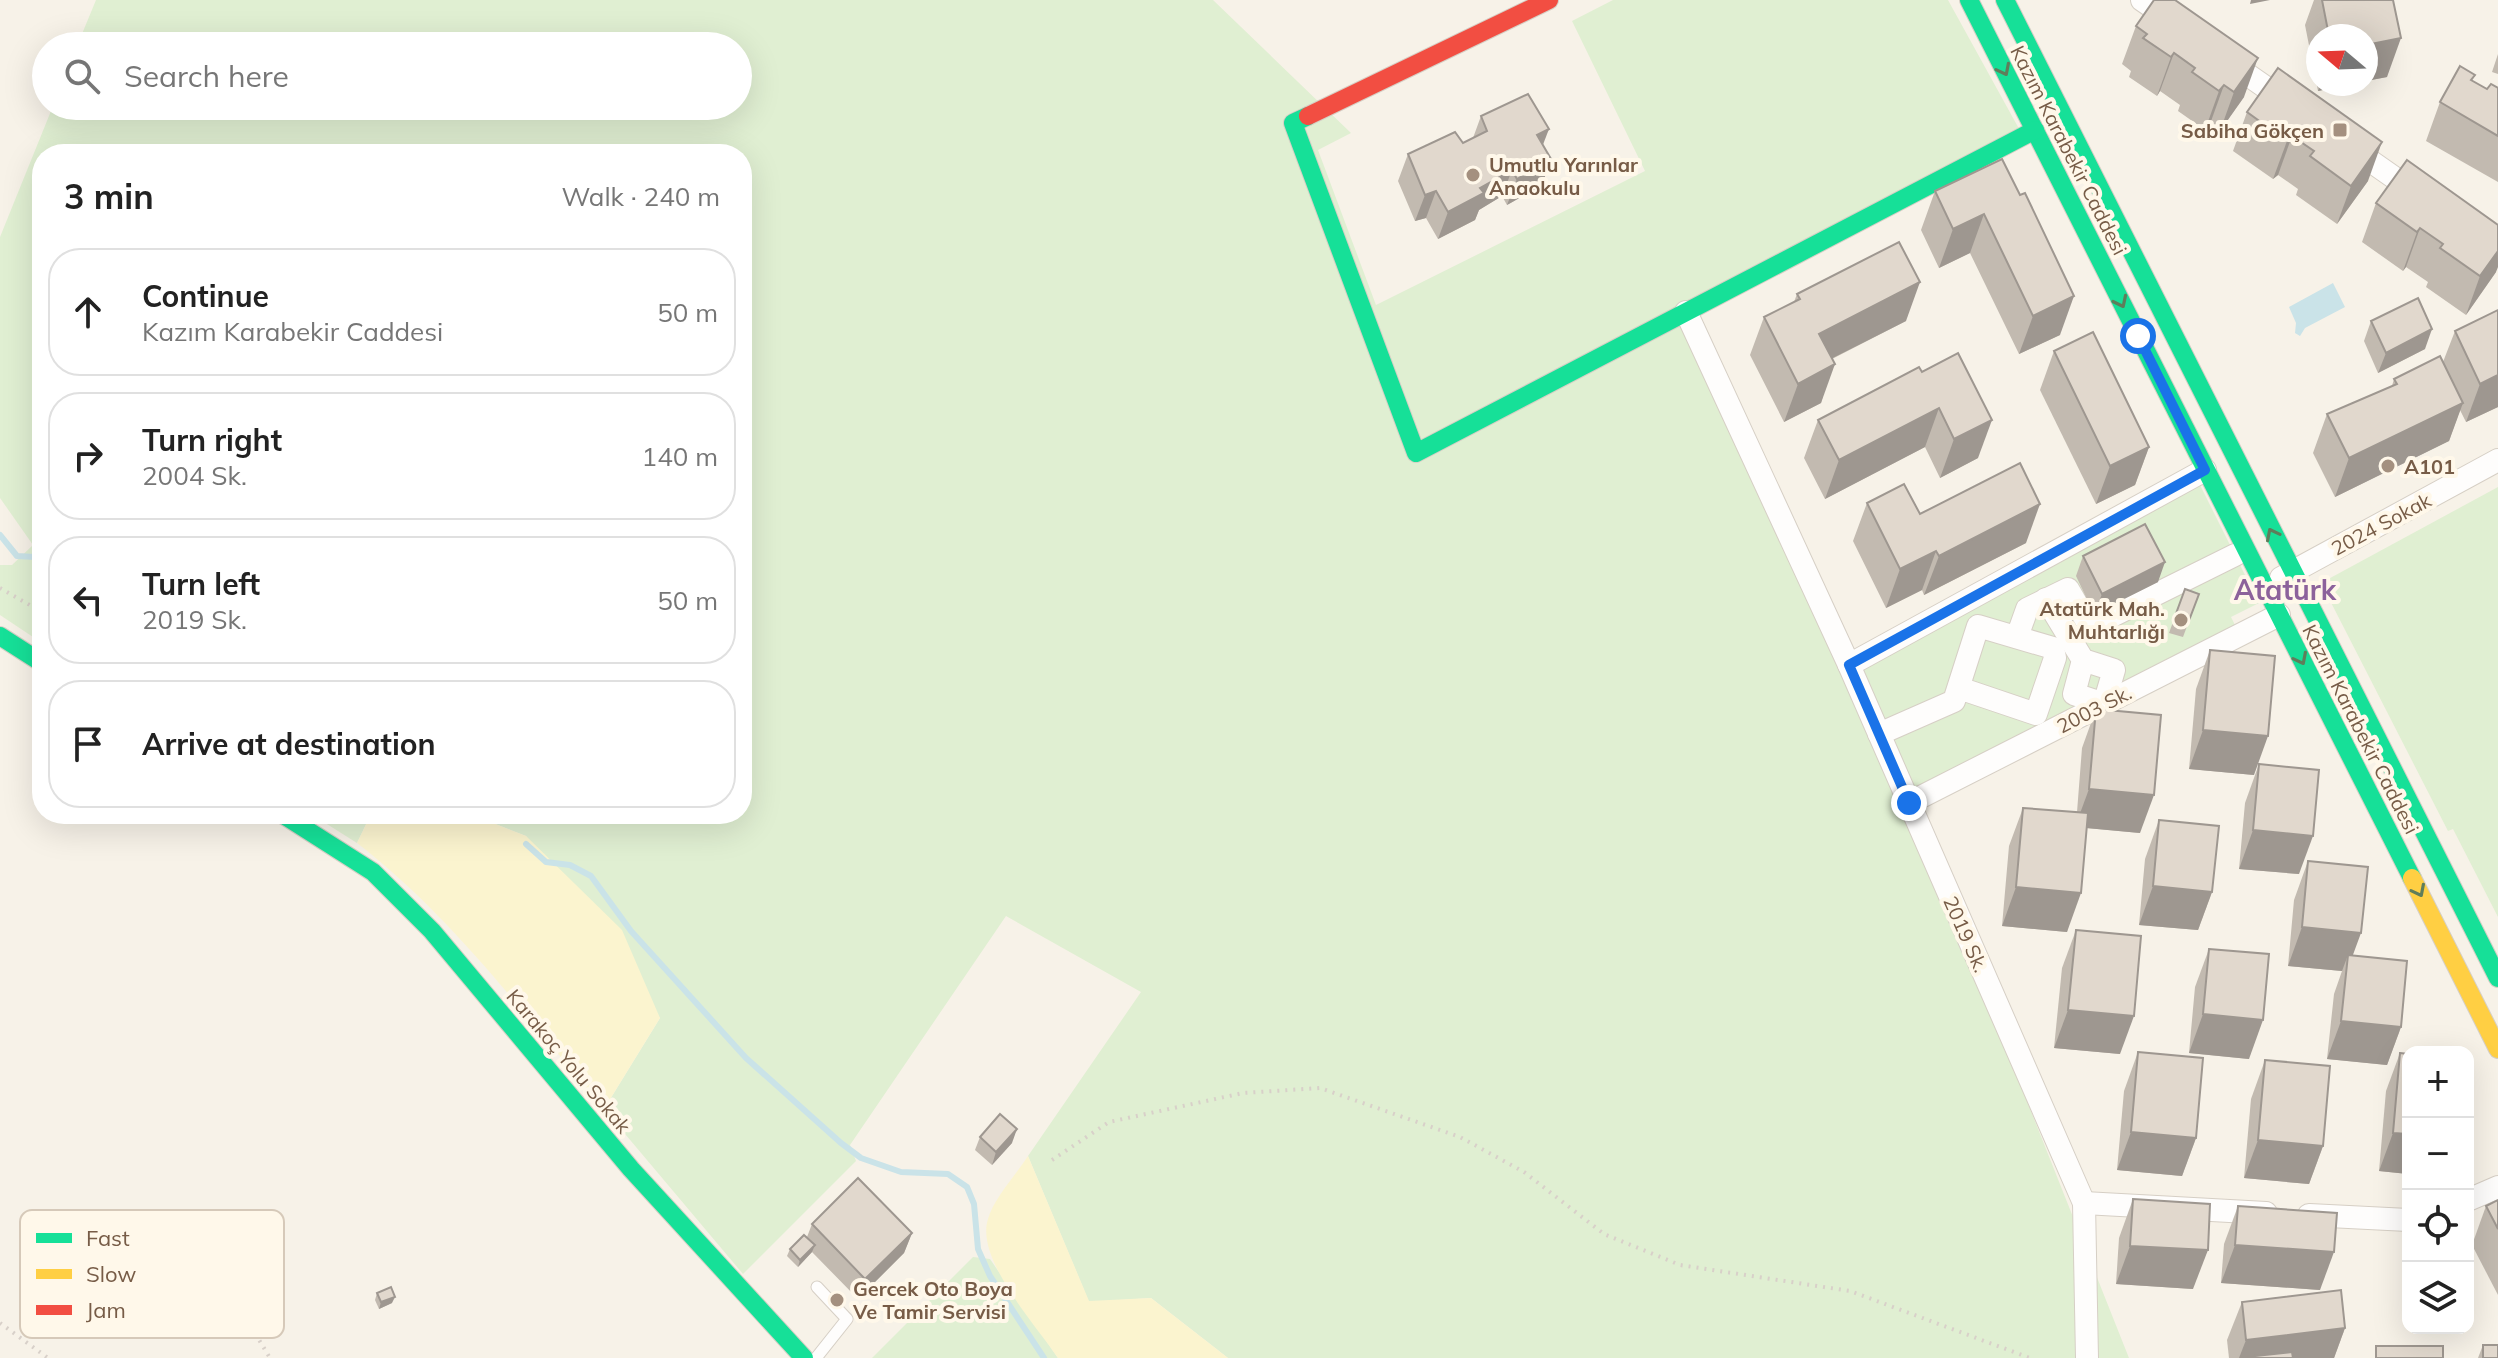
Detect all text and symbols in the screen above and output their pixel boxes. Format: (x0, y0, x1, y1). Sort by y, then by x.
north arrow (2306, 24, 2378, 96)
search box (32, 32, 752, 120)
street label: Kazım Karabekir Caddesi (2005, 41, 2133, 259)
icon: search (60, 54, 104, 98)
text: Search here (124, 57, 289, 95)
one-way arrow (1994, 61, 2010, 76)
place label: Sabiha Gökçen (2181, 118, 2324, 143)
marker: Sabiha Gökçen (2331, 121, 2349, 139)
place label: Umutlu Yarınlar Anaokulu (1489, 152, 1638, 200)
marker: Umutlu Yarınlar Anaokulu (1464, 166, 1482, 184)
text: 3 min (64, 175, 154, 218)
text: Walk · 240 m (561, 180, 720, 213)
text: Continue (142, 277, 269, 315)
icon: ahead (66, 290, 110, 334)
one-way arrow (2111, 294, 2126, 309)
text: 50 m (657, 296, 718, 329)
text: Kazım Karabekir Caddesi (142, 315, 443, 348)
route start (2120, 318, 2156, 354)
text: Turn right (142, 421, 282, 459)
icon: right (66, 434, 110, 478)
text: 140 m (642, 440, 718, 473)
place label: A101 (2404, 454, 2455, 479)
marker: A101 (2379, 457, 2397, 475)
text: 2004 Sk. (142, 459, 247, 492)
street label: 2024 Sokak (2327, 487, 2436, 561)
one-way arrow (2267, 528, 2282, 543)
text: Turn left (142, 565, 260, 603)
district label: Atatürk (2234, 572, 2337, 607)
icon: left (66, 578, 110, 622)
text: 50 m (657, 584, 718, 617)
place label: Atatürk Mah. Muhtarlığı (2040, 596, 2165, 644)
text: 2019 Sk. (142, 603, 247, 636)
marker: Atatürk Mah. Muhtarlığı (2172, 611, 2190, 629)
street label: Kazım Karabekir Caddesi (2297, 620, 2425, 838)
one-way arrow (2291, 651, 2307, 666)
street label: 2003 Sk. (2052, 680, 2136, 738)
icon: arrive (66, 722, 110, 766)
text: Arrive at destination (142, 725, 436, 763)
route end (1891, 785, 1927, 821)
one-way arrow (2409, 883, 2424, 897)
street label: 2019 Sk. (1938, 892, 1994, 976)
street label: Karakoç Yolu Sokak (501, 984, 637, 1139)
map controls (2402, 1046, 2474, 1334)
button: + (2402, 1046, 2474, 1118)
button: − (2402, 1118, 2474, 1190)
button: locate (2402, 1190, 2474, 1262)
legend (20, 1210, 284, 1338)
text: Fast (86, 1224, 130, 1252)
text: Slow (86, 1260, 136, 1288)
button: layers (2402, 1262, 2474, 1334)
place label: Gercek Oto Boya Ve Tamir Servisi (852, 1276, 1013, 1324)
marker: Gercek Oto Boya Ve Tamir Servisi (828, 1291, 846, 1309)
text: Jam (86, 1296, 126, 1324)

